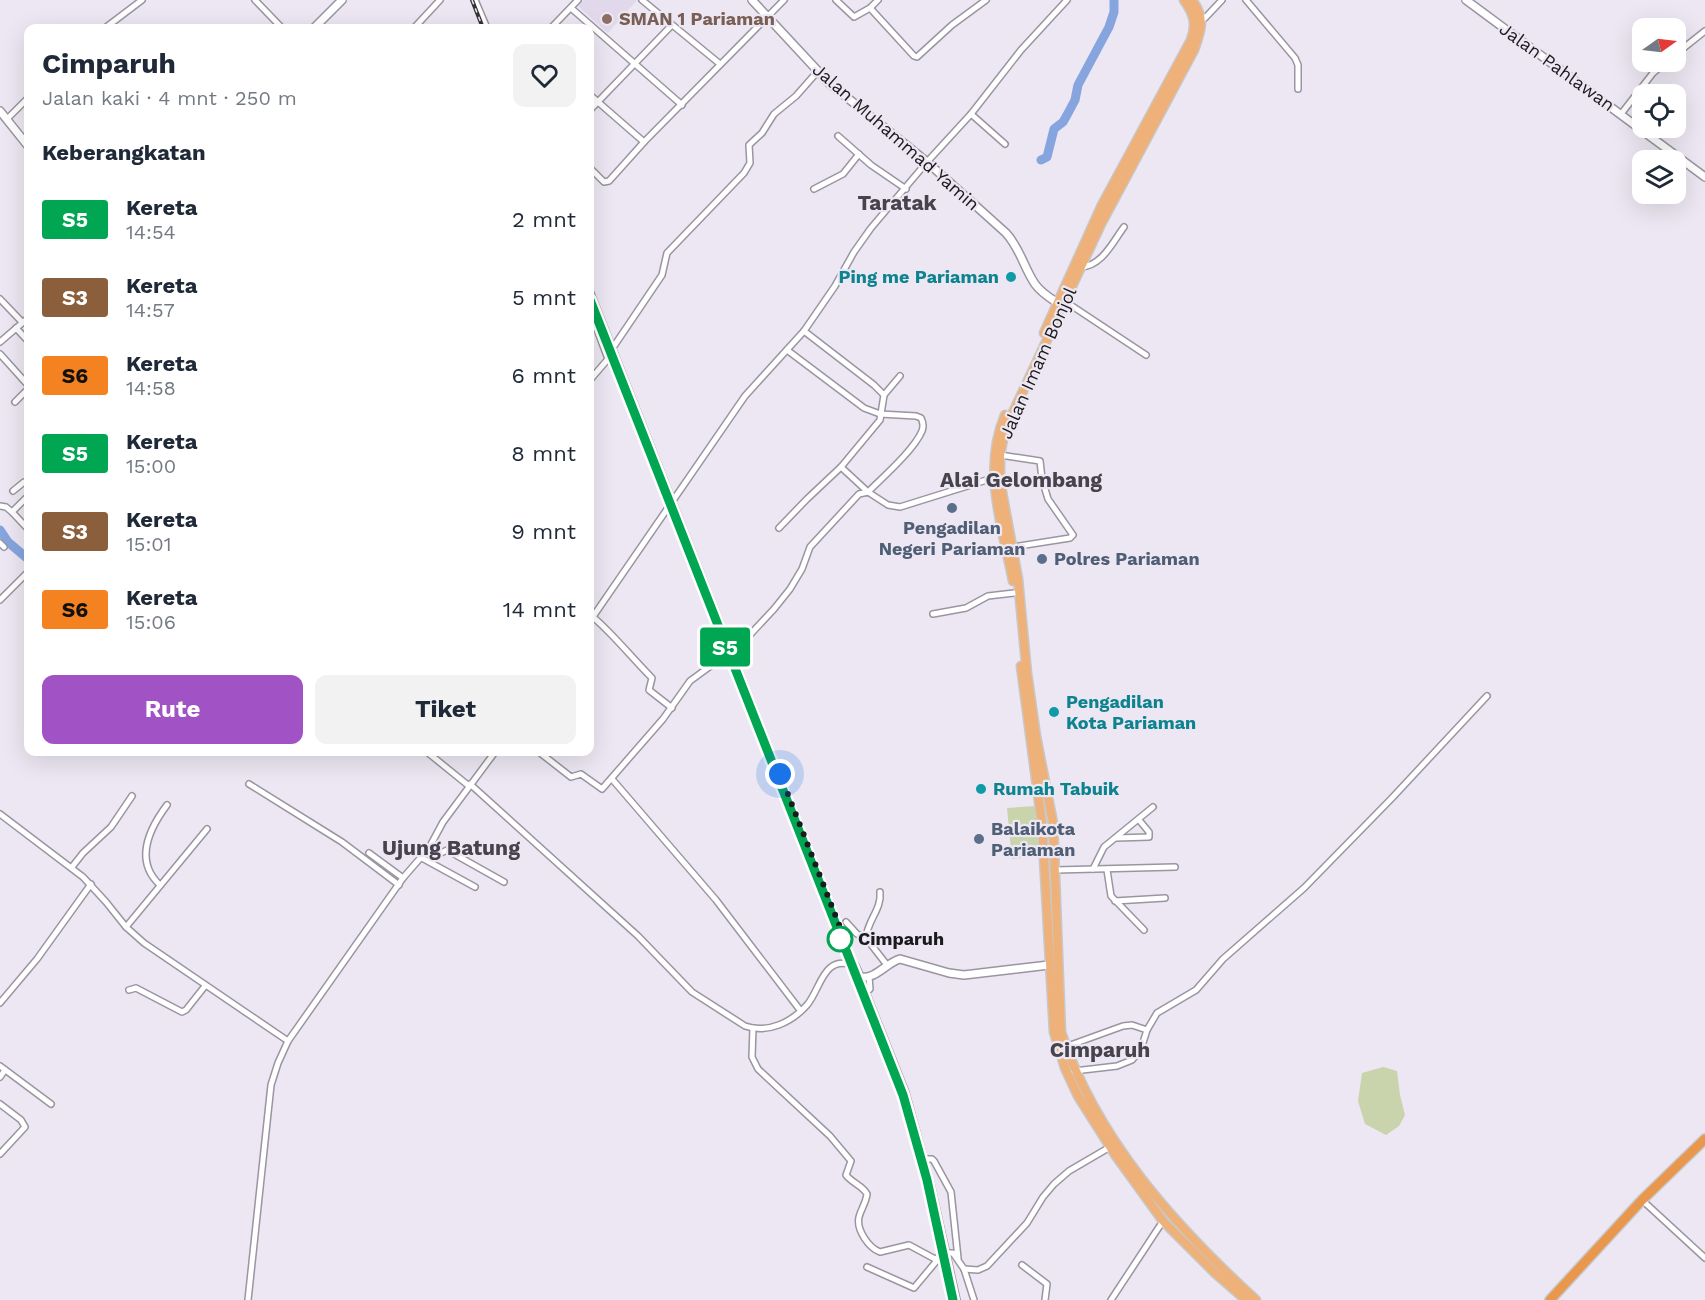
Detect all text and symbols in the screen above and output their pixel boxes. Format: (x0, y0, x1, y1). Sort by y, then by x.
place label: SMAN 1 Pariaman (619, 8, 775, 29)
marker: SMAN 1 Pariaman (600, 12, 614, 26)
street label: Jalan Pahlawan (1496, 18, 1619, 115)
north arrow (1632, 18, 1686, 72)
map controls (1632, 18, 1686, 204)
button: heart (513, 44, 576, 107)
text: Cimparuh (42, 47, 176, 80)
street label: Jalan Muhammad Yamin (809, 59, 984, 215)
button: locate (1632, 84, 1686, 138)
text: Jalan kaki · 4 mnt · 250 m (42, 86, 297, 110)
text: Keberangkatan (42, 140, 206, 165)
button: layers (1632, 150, 1686, 204)
district label: Taratak (857, 190, 938, 215)
text: Kereta (126, 195, 198, 220)
text: S5 (62, 207, 88, 232)
text: 2 mnt (512, 207, 576, 232)
text: 14:54 (126, 220, 176, 244)
place label: Ping me Pariaman (838, 266, 999, 287)
marker: Ping me Pariaman (1004, 270, 1018, 284)
text: Kereta (126, 273, 198, 298)
street label: Jalan Imam Bonjol (995, 283, 1081, 442)
text: S3 (62, 285, 88, 310)
text: 5 mnt (512, 285, 576, 310)
text: 14:57 (126, 298, 175, 322)
text: Kereta (126, 351, 198, 376)
text: S6 (62, 363, 88, 388)
text: 6 mnt (511, 363, 576, 388)
text: 14:58 (126, 376, 176, 400)
text: Kereta (126, 429, 198, 454)
text: S5 (62, 441, 88, 466)
text: 8 mnt (511, 441, 576, 466)
text: 15:00 (126, 454, 176, 478)
district label: Alai Gelombang (940, 467, 1102, 492)
marker: Pengadilan Negeri Pariaman (945, 501, 959, 515)
text: Kereta (126, 507, 198, 532)
place label: Pengadilan Negeri Pariaman (879, 517, 1025, 559)
text: S3 (62, 519, 88, 544)
text: 9 mnt (511, 519, 576, 544)
text: 15:01 (126, 532, 172, 556)
place label: Polres Pariaman (1054, 548, 1200, 569)
marker: Polres Pariaman (1035, 552, 1049, 566)
text: Kereta (126, 585, 198, 610)
text: S6 (62, 597, 88, 622)
text: 14 mnt (503, 597, 576, 622)
text: 15:06 (126, 610, 176, 634)
line badge: S5 (698, 628, 752, 666)
text: S5 (712, 635, 738, 660)
button: Rute (42, 675, 303, 744)
button: Tiket (315, 675, 576, 744)
place label: Pengadilan Kota Pariaman (1066, 691, 1196, 733)
marker: Pengadilan Kota Pariaman (1047, 705, 1061, 719)
your location (765, 759, 795, 789)
place label: Rumah Tabuik (993, 778, 1120, 799)
marker: Rumah Tabuik (974, 782, 988, 796)
place label: Balaikota Pariaman (991, 818, 1076, 860)
marker: Balaikota Pariaman (972, 832, 986, 846)
district label: Ujung Batung (382, 835, 520, 860)
marker: Cimparuh (827, 926, 853, 952)
place label: Cimparuh (858, 928, 944, 949)
district label: Cimparuh (1050, 1037, 1150, 1062)

